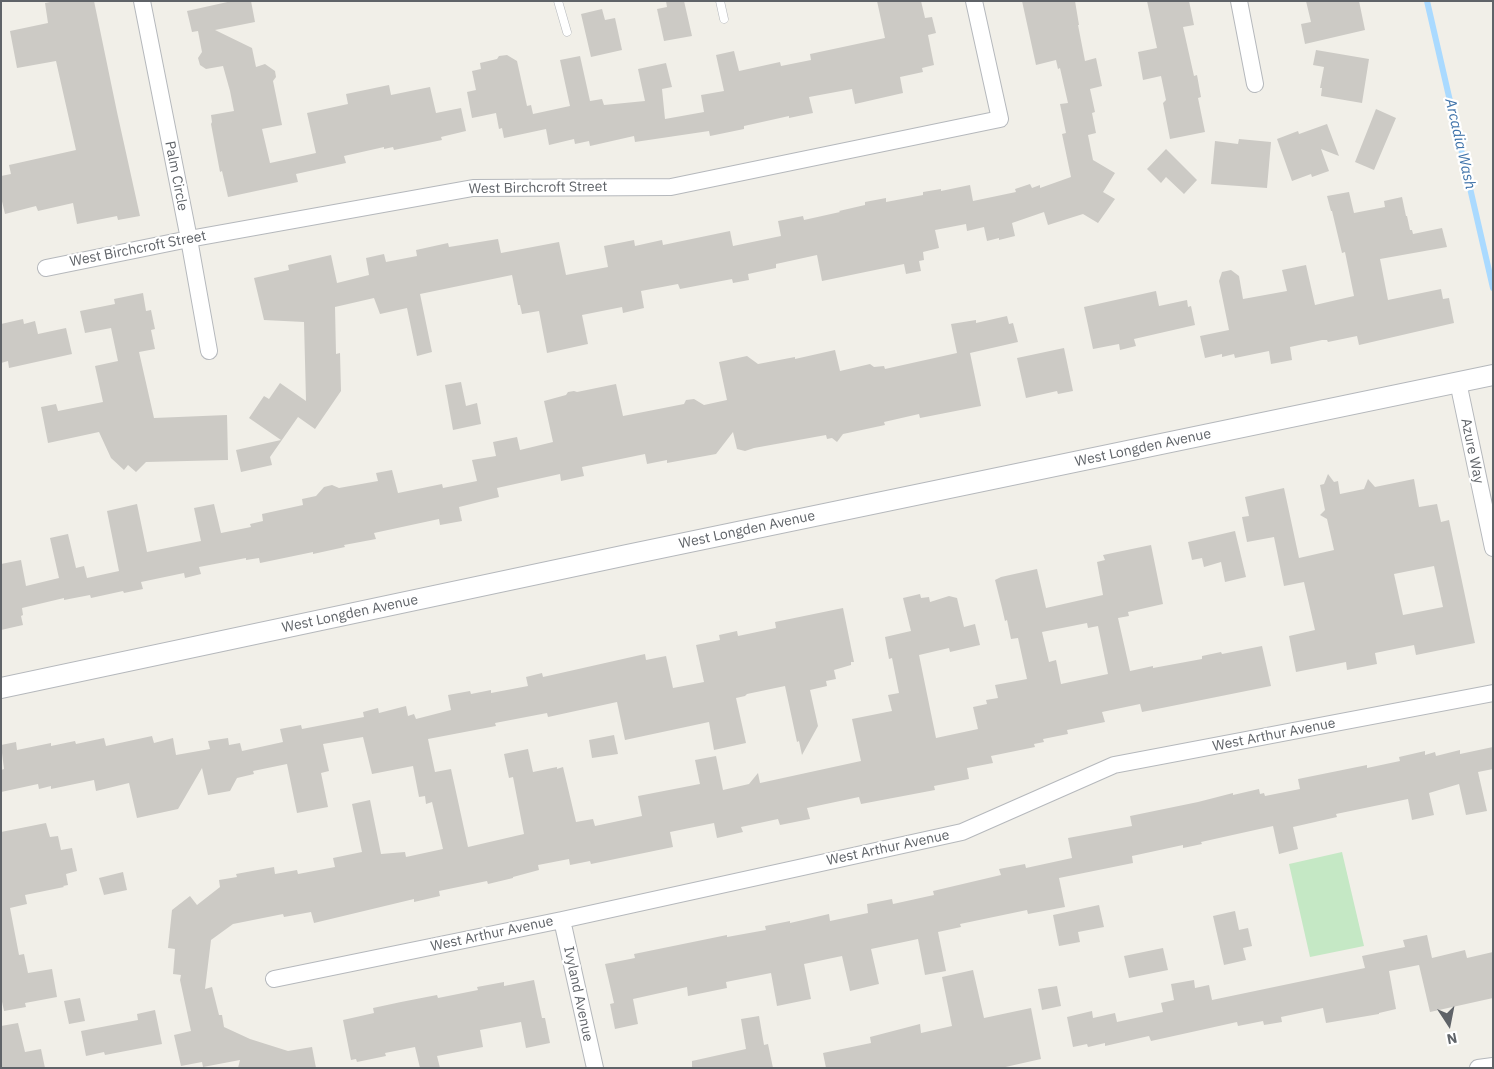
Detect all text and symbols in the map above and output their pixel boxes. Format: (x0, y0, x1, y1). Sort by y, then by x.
water label: Arcadia Wash (1441, 97, 1479, 191)
street label: Palm Circle (161, 140, 191, 212)
street label: West Birchcroft Street (469, 178, 607, 198)
street label: West Birchcroft Street (68, 228, 208, 270)
street label: Azure Way (1457, 417, 1487, 485)
street label: West Longden Avenue (1073, 425, 1213, 471)
street label: West Longden Avenue (677, 507, 817, 553)
street label: West Longden Avenue (280, 591, 420, 637)
street label: West Arthur Avenue (1211, 715, 1337, 755)
street label: West Arthur Avenue (825, 827, 951, 869)
street label: West Arthur Avenue (429, 913, 555, 955)
street label: Ivyland Avenue (560, 945, 596, 1043)
north arrow (1424, 999, 1474, 1049)
text: N (1445, 1029, 1459, 1049)

